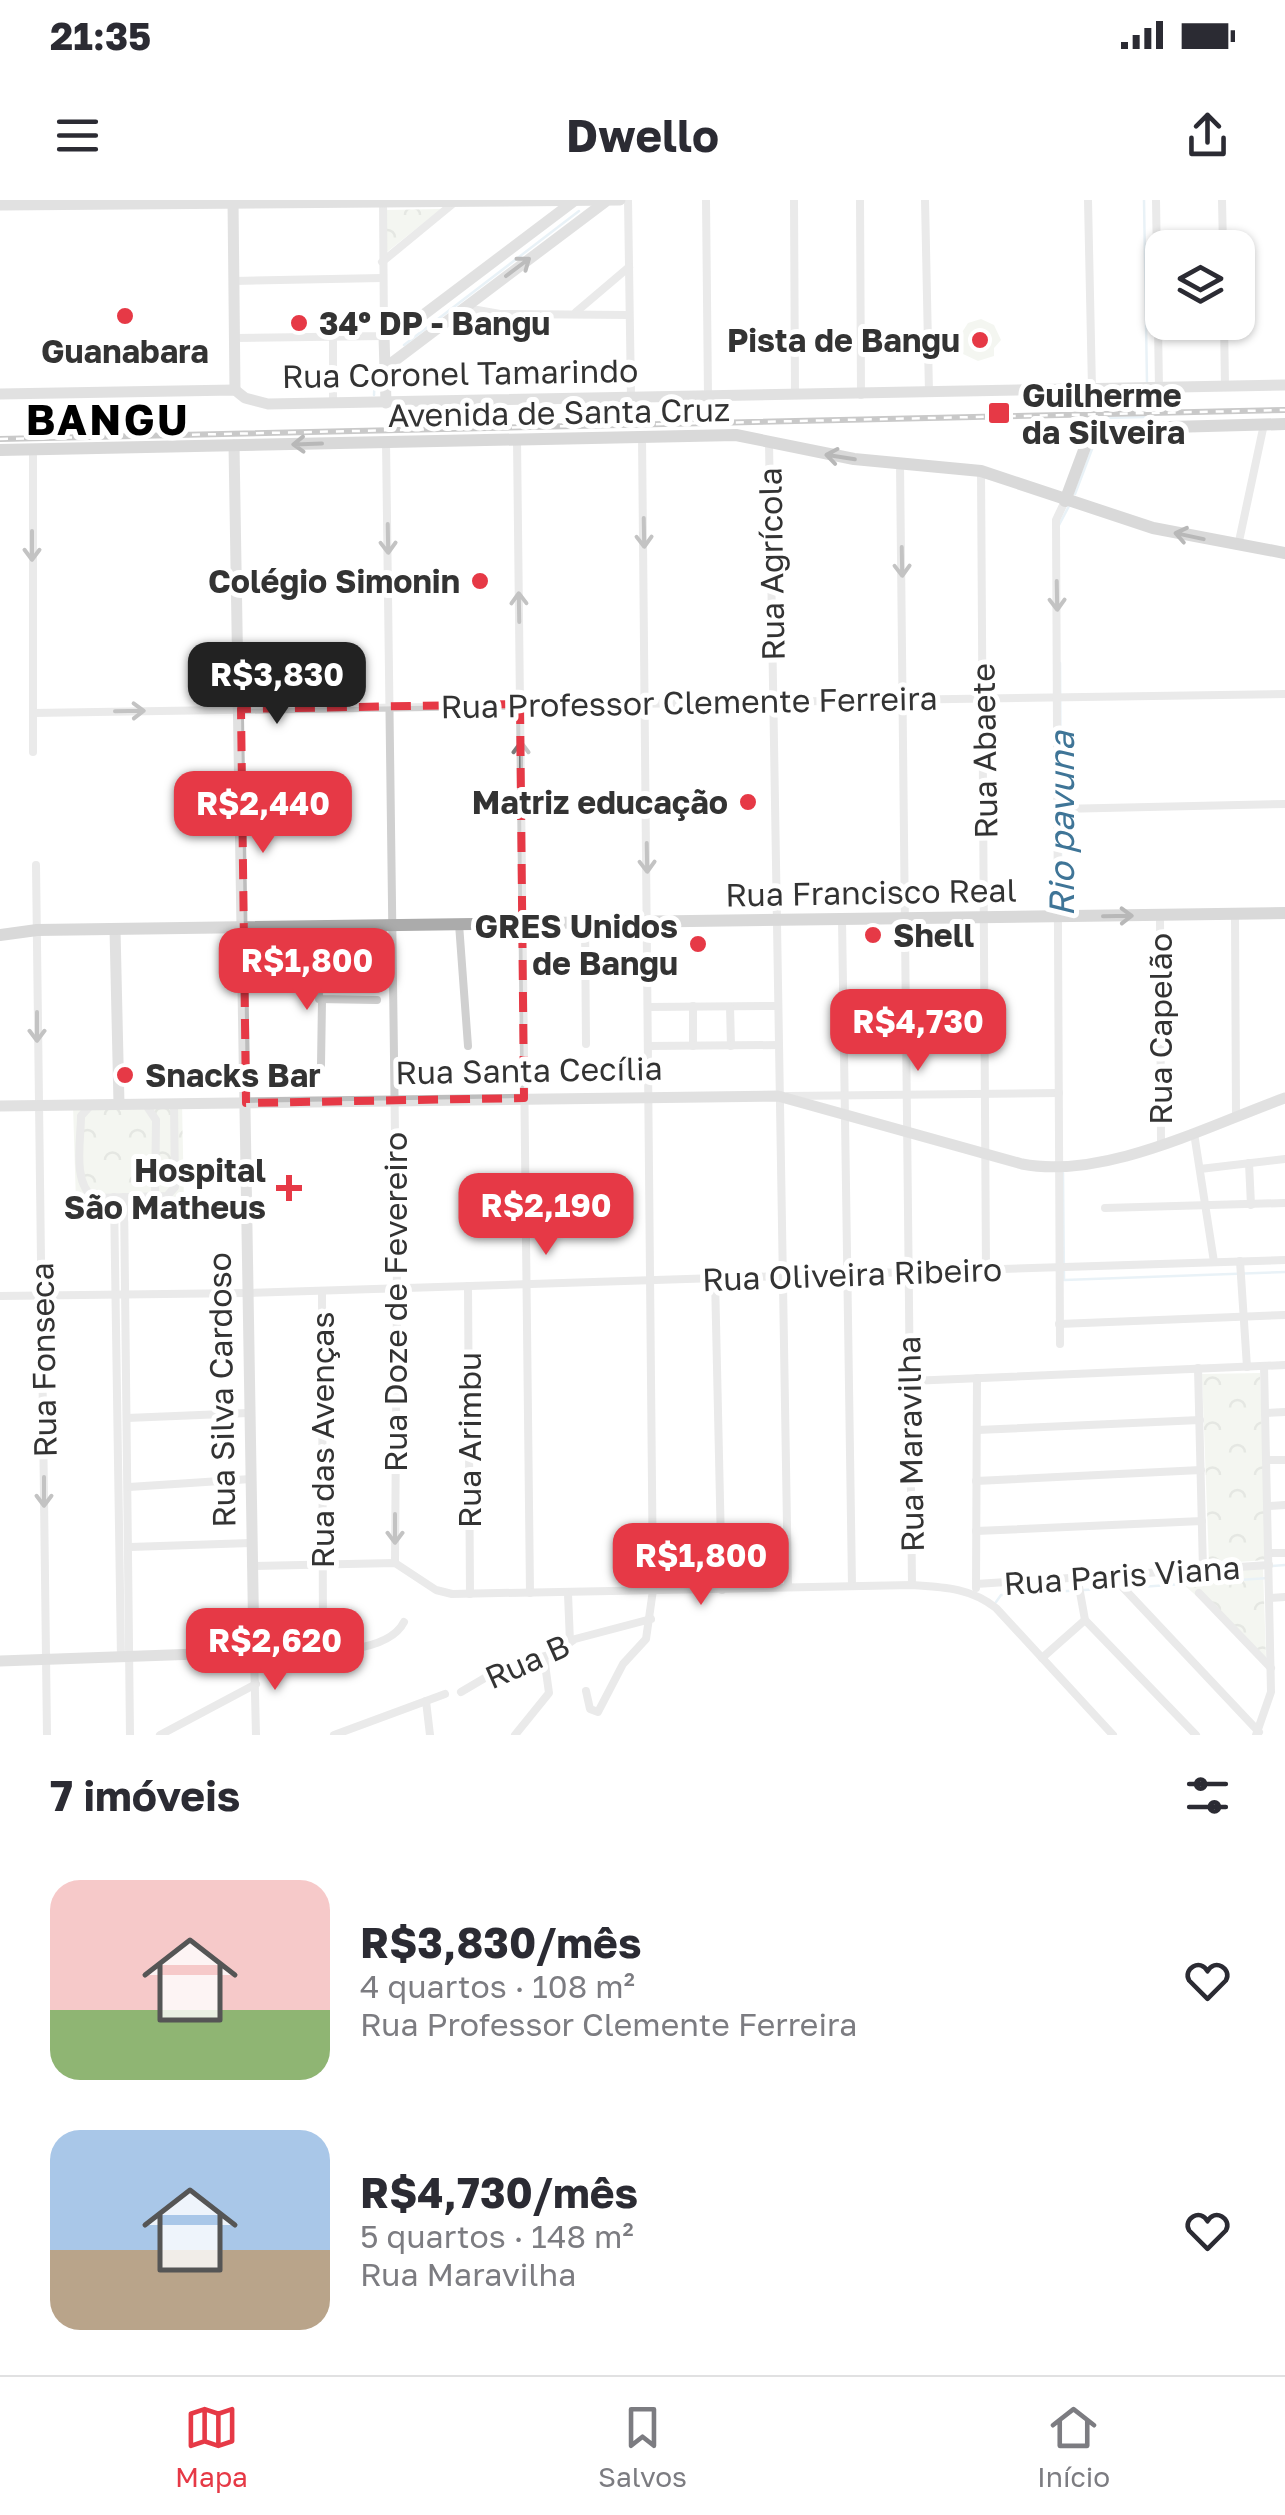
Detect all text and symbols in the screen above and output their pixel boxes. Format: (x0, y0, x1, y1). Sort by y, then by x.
text: 21:35 (50, 13, 151, 58)
icon: menu (50, 108, 105, 163)
text: Dwello (566, 108, 719, 162)
icon: share (1180, 108, 1235, 163)
map controls (1145, 230, 1255, 340)
button: layers (1145, 230, 1255, 340)
one-way arrow (504, 257, 531, 278)
place label: 34º DP - Bangu (319, 304, 550, 342)
marker: Guanabara (114, 305, 136, 327)
marker: 34º DP - Bangu (288, 312, 310, 334)
place label: Pista de Bangu (727, 321, 960, 359)
marker: Pista de Bangu (969, 329, 991, 351)
place label: Guanabara (41, 332, 209, 370)
street label: Rua Coronel Tamarindo (281, 351, 639, 395)
place label: Guilherme da Silveira (1022, 376, 1185, 451)
street label: Avenida de Santa Cruz (388, 390, 730, 434)
district label: BANGU (26, 394, 190, 444)
marker: Guilherme da Silveira (986, 400, 1012, 426)
one-way arrow (292, 434, 324, 453)
one-way arrow (824, 447, 857, 466)
street label: Rua Agrícola (750, 467, 792, 661)
one-way arrow (634, 517, 653, 549)
one-way arrow (379, 522, 398, 554)
one-way arrow (1174, 525, 1206, 544)
one-way arrow (22, 530, 42, 562)
one-way arrow (892, 544, 912, 577)
place label: Colégio Simonin (208, 562, 460, 600)
marker: Colégio Simonin (469, 570, 491, 592)
one-way arrow (1048, 580, 1066, 612)
one-way arrow (510, 591, 528, 624)
pin: R$3,830 (185, 642, 369, 727)
text: R$3,830 (210, 655, 344, 693)
street label: Rua Abaete (963, 663, 1005, 839)
street label: Rua Professor Clemente Ferreira (440, 679, 938, 725)
one-way arrow (114, 702, 146, 720)
water label: Rio pavuna (1040, 730, 1082, 917)
one-way arrow (511, 741, 530, 773)
pin: R$2,440 (171, 771, 355, 856)
place label: Matriz educação (472, 783, 728, 821)
text: R$2,440 (196, 784, 330, 822)
marker: Matriz educação (737, 791, 759, 813)
one-way arrow (638, 842, 657, 874)
street label: Rua Francisco Real (725, 870, 1017, 914)
one-way arrow (1102, 906, 1134, 926)
place label: GRES Unidos de Bangu (475, 907, 678, 982)
place label: Shell (893, 916, 974, 954)
marker: Shell (862, 924, 884, 946)
pin: R$1,800 (215, 928, 399, 1013)
marker: GRES Unidos de Bangu (687, 933, 709, 955)
street label: Rua Capelão (1141, 933, 1179, 1125)
text: R$1,800 (241, 941, 373, 979)
pin: R$4,730 (826, 989, 1010, 1074)
text: R$4,730 (852, 1002, 984, 1040)
one-way arrow (28, 1010, 46, 1043)
street label: Rua Santa Cecília (395, 1049, 663, 1091)
place label: Snacks Bar (145, 1056, 321, 1094)
marker: Snacks Bar (114, 1064, 136, 1086)
street label: Rua Doze de Fevereiro (376, 1132, 414, 1472)
place label: Hospital São Matheus (64, 1151, 266, 1226)
pin: R$2,190 (454, 1173, 638, 1258)
marker: Hospital São Matheus (276, 1175, 302, 1201)
text: R$2,190 (480, 1186, 612, 1224)
street label: Rua Oliveira Ribeiro (701, 1250, 1003, 1298)
street label: Rua Silva Cardoso (200, 1252, 242, 1528)
street label: Rua Fonseca (22, 1262, 64, 1458)
street label: Rua das Avenças (303, 1312, 341, 1568)
street label: Rua Maravilha (889, 1336, 931, 1552)
street label: Rua Arimbu (450, 1352, 488, 1528)
one-way arrow (34, 1476, 54, 1508)
one-way arrow (386, 1512, 405, 1544)
pin: R$1,800 (609, 1523, 793, 1608)
text: R$1,800 (635, 1536, 767, 1574)
street label: Rua Paris Viana (1002, 1548, 1242, 1602)
pin: R$2,620 (183, 1608, 367, 1693)
text: R$2,620 (208, 1621, 342, 1659)
street label: Rua B (479, 1626, 575, 1696)
icon: filters (1180, 1768, 1235, 1823)
text: 7 imóveis (50, 1770, 240, 1820)
text: R$3,830/mês (360, 1917, 641, 1967)
icon: home (130, 1920, 250, 2040)
icon: heart (1180, 1953, 1235, 2008)
text: 4 quartos · 108 m² (360, 1967, 635, 2005)
text: Rua Professor Clemente Ferreira (360, 2005, 857, 2043)
text: R$4,730/mês (360, 2167, 638, 2217)
icon: home (130, 2170, 250, 2290)
icon: heart (1180, 2203, 1235, 2258)
text: 5 quartos · 148 m² (360, 2217, 634, 2255)
text: Rua Maravilha (360, 2255, 576, 2293)
tab: Mapa (175, 2400, 248, 2493)
tab: Salvos (598, 2400, 687, 2493)
tab: Início (1037, 2400, 1110, 2493)

